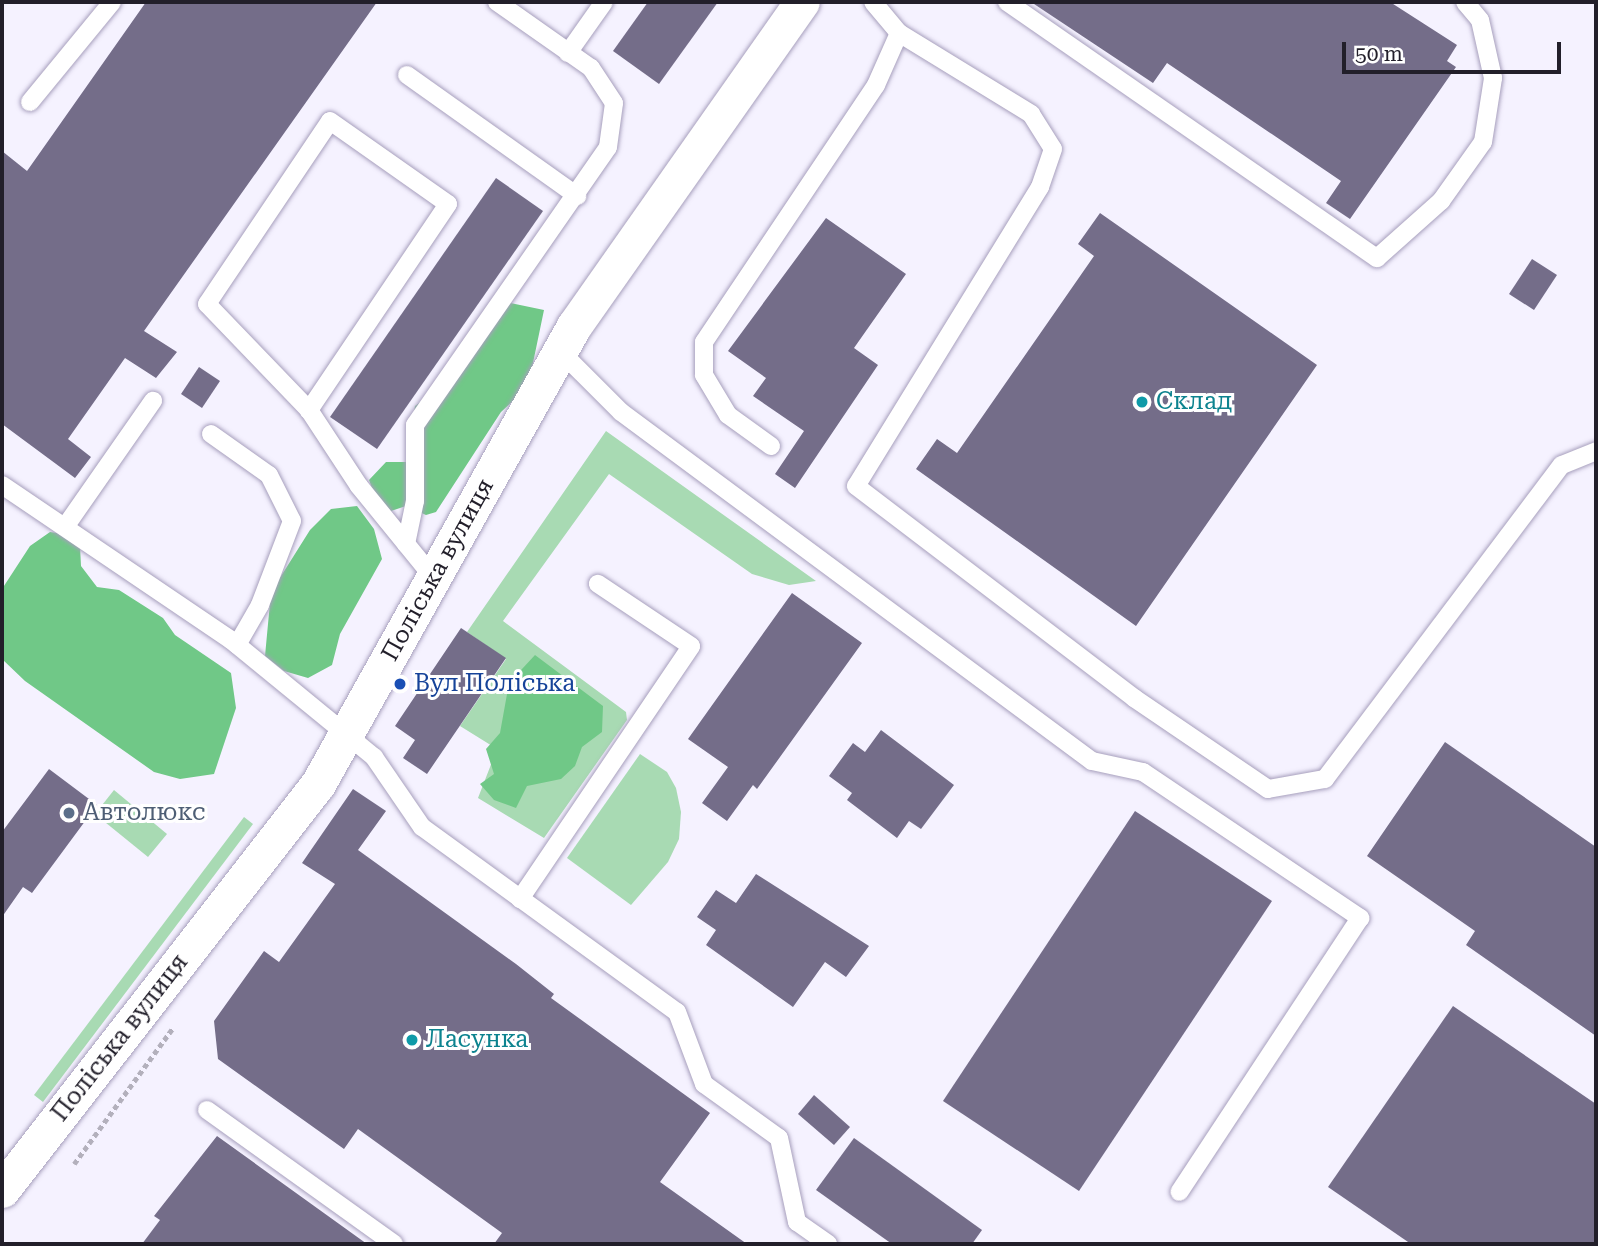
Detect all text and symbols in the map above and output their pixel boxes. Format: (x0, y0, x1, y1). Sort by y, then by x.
scale bar (1346, 28, 1565, 72)
text: 50 m (1355, 42, 1403, 66)
place label: Склад (1156, 388, 1232, 416)
marker: Склад (1134, 394, 1150, 410)
street label: Поліська вулиця (376, 474, 500, 666)
place label: Вул Поліська (414, 670, 575, 698)
marker: Вул Поліська (392, 676, 408, 692)
place label: Автолюкс (83, 799, 205, 827)
marker: Автолюкс (61, 805, 77, 821)
street label: Поліська вулиця (46, 949, 194, 1127)
place label: Ласунка (426, 1026, 528, 1054)
marker: Ласунка (404, 1032, 420, 1048)

